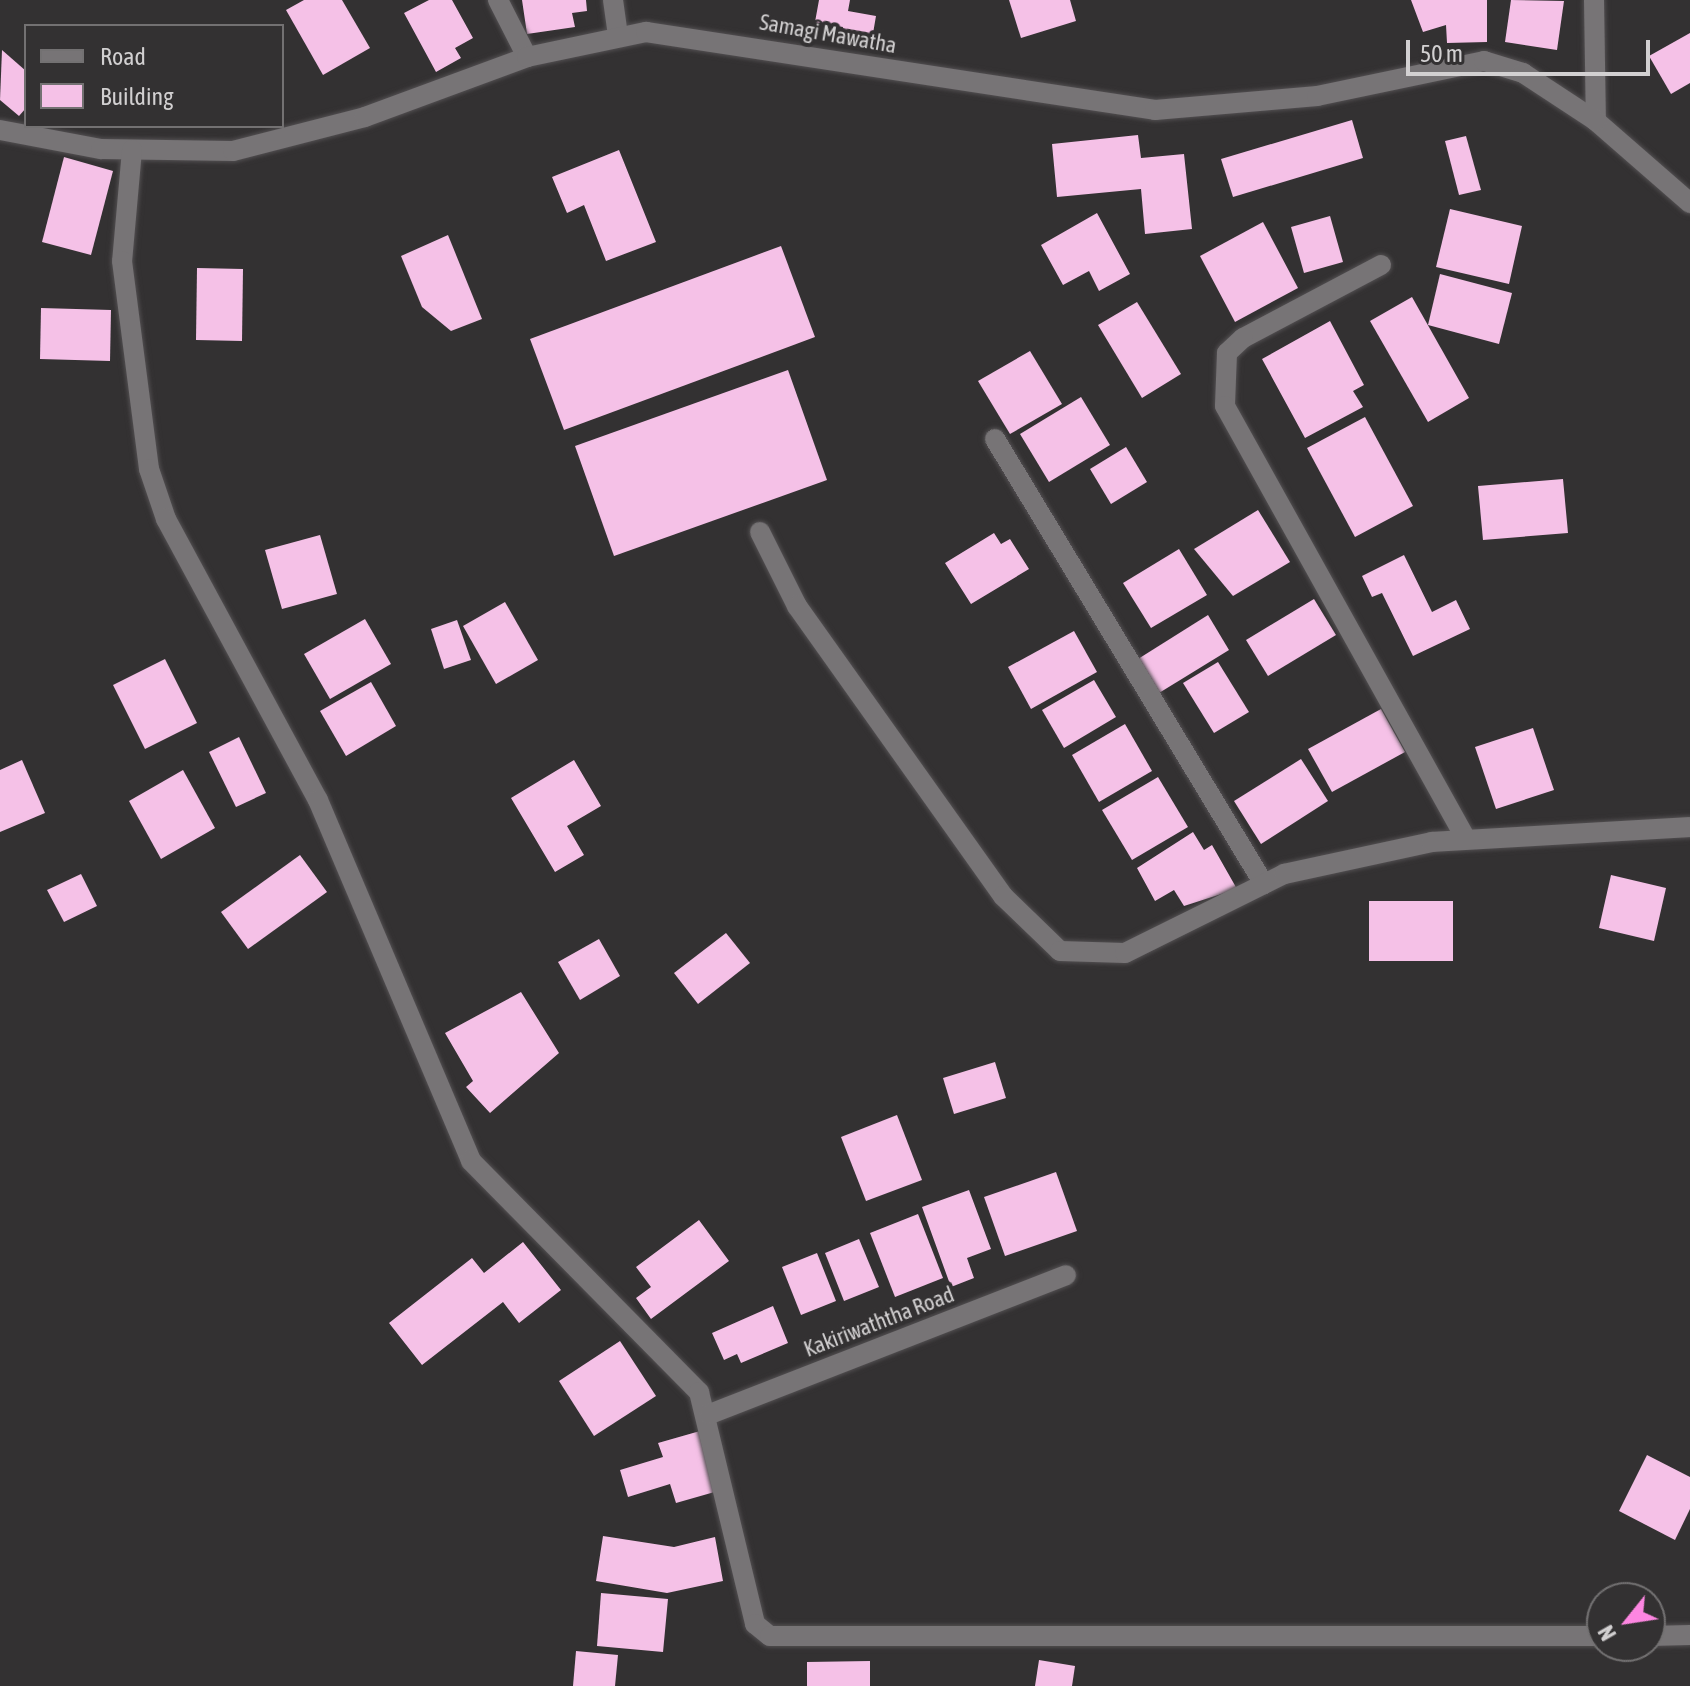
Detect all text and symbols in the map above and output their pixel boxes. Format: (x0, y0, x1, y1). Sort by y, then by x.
street label: Samagi Mawatha (758, 9, 898, 59)
legend (24, 24, 284, 128)
scale bar (1410, 24, 1654, 74)
text: 50 m (1420, 40, 1463, 67)
text: Road (100, 43, 146, 70)
text: Building (100, 83, 173, 110)
street label: Kakiriwaththa Road (800, 1281, 958, 1363)
north arrow (1586, 1582, 1666, 1662)
text: N (1592, 1621, 1621, 1645)

